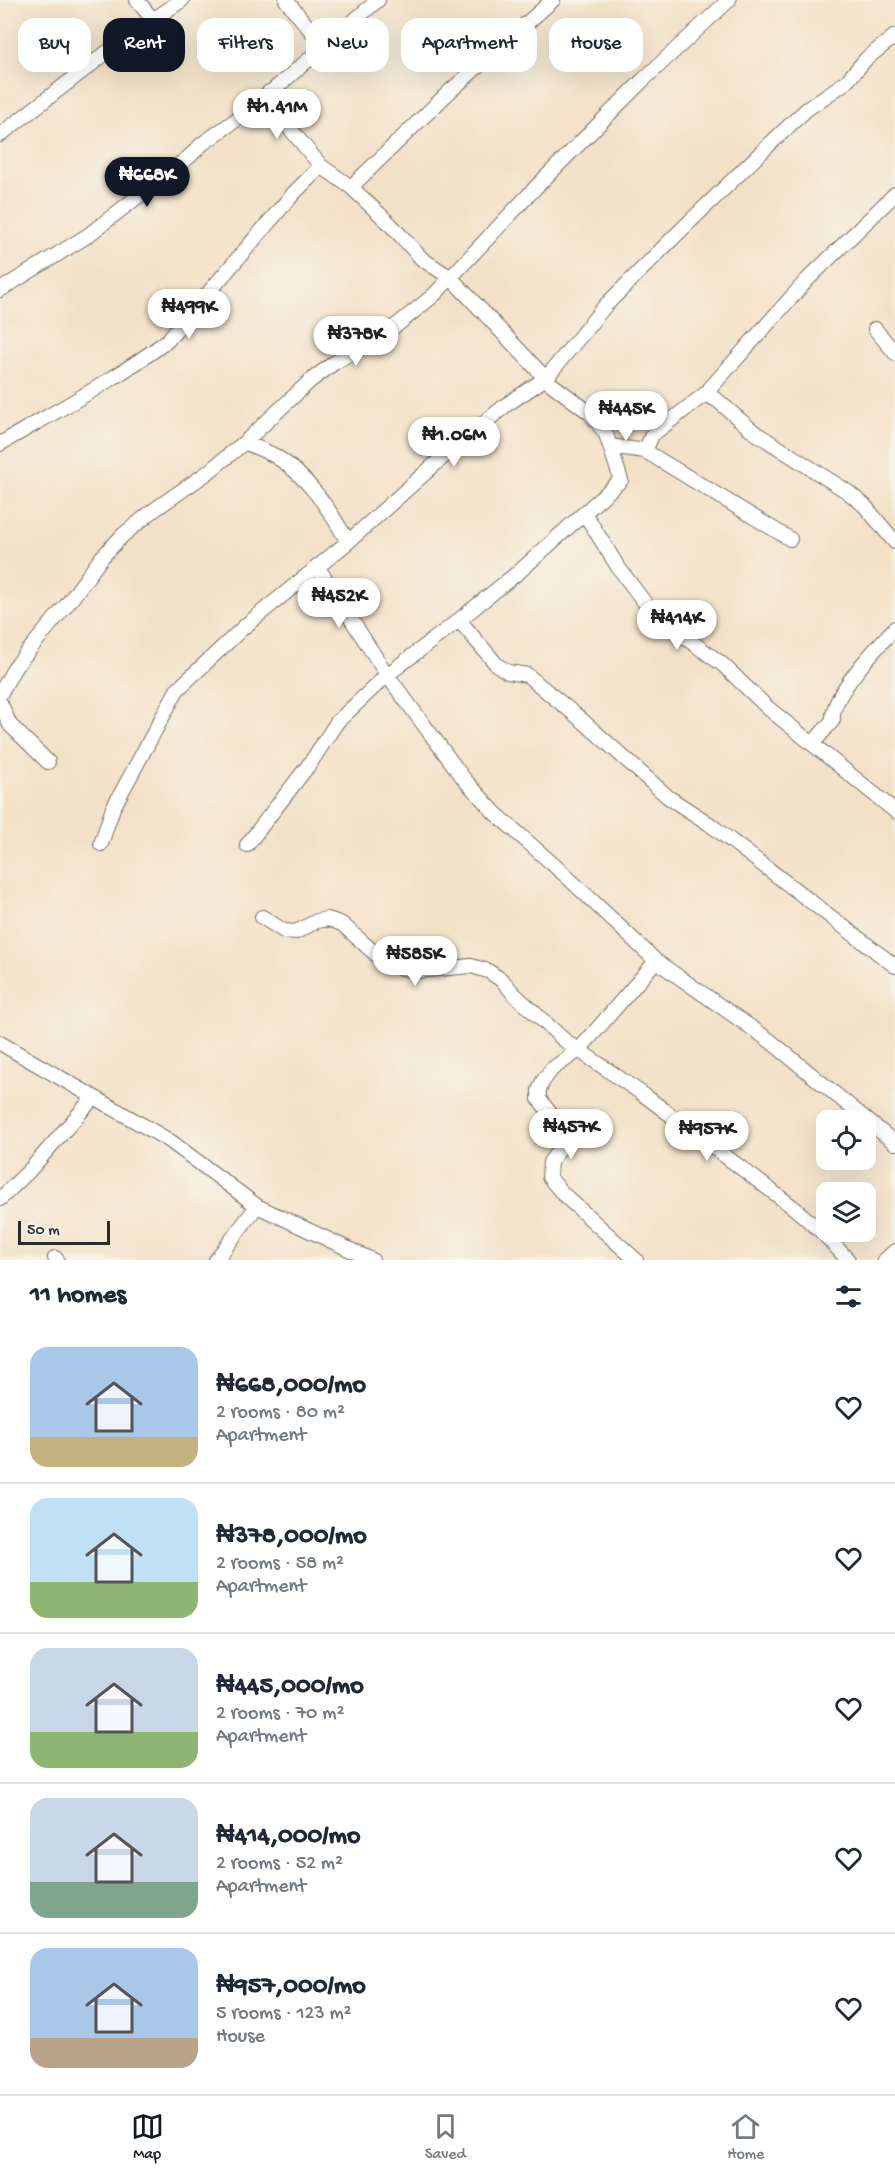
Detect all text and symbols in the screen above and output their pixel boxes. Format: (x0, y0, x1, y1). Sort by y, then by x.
chip: Buy (18, 18, 91, 72)
chip: Rent (103, 18, 185, 72)
chip: Filters (197, 18, 294, 72)
chip: New (306, 18, 389, 72)
chip: Apartment (401, 18, 537, 72)
chip: House (549, 18, 643, 72)
pin: ₦1.41M (228, 89, 326, 140)
text: ₦1.41M (247, 97, 307, 120)
pin: ₦668K (105, 157, 189, 208)
text: ₦668K (119, 165, 175, 188)
pin: ₦499K (147, 289, 231, 340)
text: ₦499K (162, 297, 216, 320)
pin: ₦378K (314, 316, 398, 367)
text: ₦378K (327, 324, 385, 347)
pin: ₦445K (584, 391, 668, 442)
text: ₦445K (599, 399, 653, 422)
pin: ₦1.06M (405, 417, 503, 468)
text: ₦1.06M (422, 425, 486, 448)
pin: ₦452K (297, 578, 381, 629)
text: ₦452K (311, 586, 367, 609)
pin: ₦414K (635, 600, 719, 651)
text: ₦414K (651, 608, 703, 631)
pin: ₦585K (373, 936, 457, 987)
text: ₦585K (386, 944, 444, 967)
pin: ₦457K (529, 1109, 613, 1160)
map controls (816, 1110, 876, 1242)
button: locate (816, 1110, 876, 1170)
pin: ₦957K (665, 1111, 749, 1162)
text: ₦457K (543, 1117, 599, 1140)
text: ₦957K (679, 1119, 735, 1142)
button: layers (816, 1182, 876, 1242)
scale bar (18, 1218, 110, 1246)
text: 50 m (27, 1222, 60, 1241)
icon: filters (832, 1280, 865, 1313)
text: 11 homes (30, 1281, 126, 1312)
icon: home (78, 1371, 150, 1443)
text: ₦668,000/mo (216, 1371, 366, 1402)
icon: heart (832, 1391, 865, 1424)
text: 2 rooms · 80 m² (216, 1402, 345, 1425)
text: Apartment (216, 1425, 306, 1448)
icon: home (78, 1522, 150, 1594)
text: ₦378,000/mo (216, 1522, 367, 1553)
icon: heart (832, 1542, 865, 1575)
text: 2 rooms · 58 m² (216, 1553, 344, 1576)
text: Apartment (216, 1576, 306, 1599)
icon: home (78, 1672, 150, 1744)
text: ₦445,000/mo (216, 1672, 364, 1703)
icon: heart (832, 1692, 865, 1725)
text: 2 rooms · 70 m² (216, 1703, 344, 1726)
text: Apartment (216, 1726, 306, 1749)
icon: home (78, 1822, 150, 1894)
text: ₦414,000/mo (216, 1822, 361, 1853)
icon: heart (832, 1842, 865, 1875)
text: 2 rooms · 52 m² (216, 1853, 343, 1876)
text: Apartment (216, 1876, 306, 1899)
icon: home (78, 1972, 150, 2044)
text: ₦957,000/mo (216, 1972, 366, 2003)
icon: heart (832, 1992, 865, 2025)
text: 5 rooms · 123 m² (216, 2003, 352, 2026)
text: House (216, 2026, 265, 2049)
tab: Map (131, 2110, 164, 2165)
tab: Saved (425, 2110, 466, 2165)
tab: Home (727, 2110, 764, 2165)

